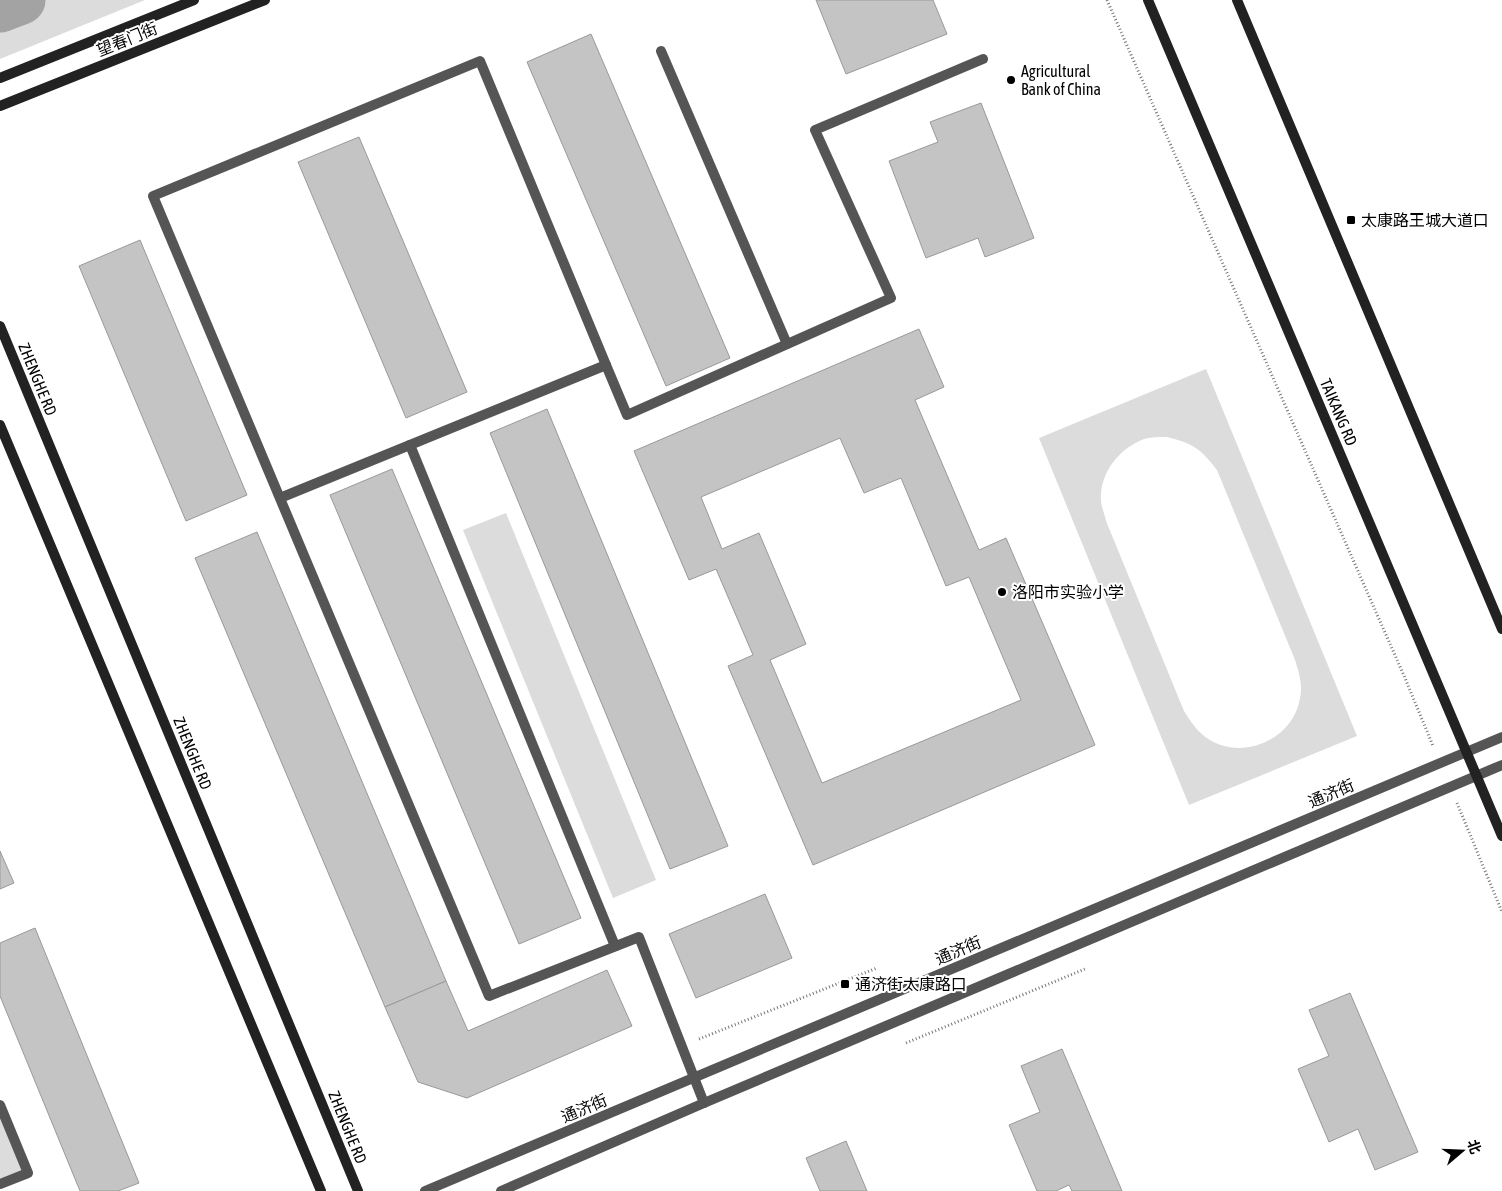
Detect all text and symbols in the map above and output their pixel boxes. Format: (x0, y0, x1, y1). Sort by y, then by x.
street label: 望春门街 (94, 19, 160, 59)
place label: Agricultural Bank of China (1021, 62, 1101, 98)
marker: Agricultural Bank of China (1005, 74, 1017, 86)
place label: 太康路王城大道口 (1361, 211, 1489, 229)
marker: 太康路王城大道口 (1345, 214, 1357, 226)
street label: ZHENGHE RD (15, 340, 61, 418)
street label: TAIKANG RD (1317, 376, 1361, 448)
place label: 洛阳市实验小学 (1012, 583, 1124, 601)
marker: 洛阳市实验小学 (996, 586, 1008, 598)
street label: ZHENGHE RD (170, 714, 216, 792)
street label: 通济街 (1305, 775, 1357, 811)
street label: 通济街 (932, 932, 984, 968)
place label: 通济街太康路口 (855, 975, 967, 993)
marker: 通济街太康路口 (839, 978, 851, 990)
street label: ZHENGHE RD (325, 1088, 371, 1166)
street label: 通济街 (558, 1090, 610, 1126)
north arrow (1437, 1126, 1487, 1176)
text: 北 (1464, 1138, 1484, 1156)

